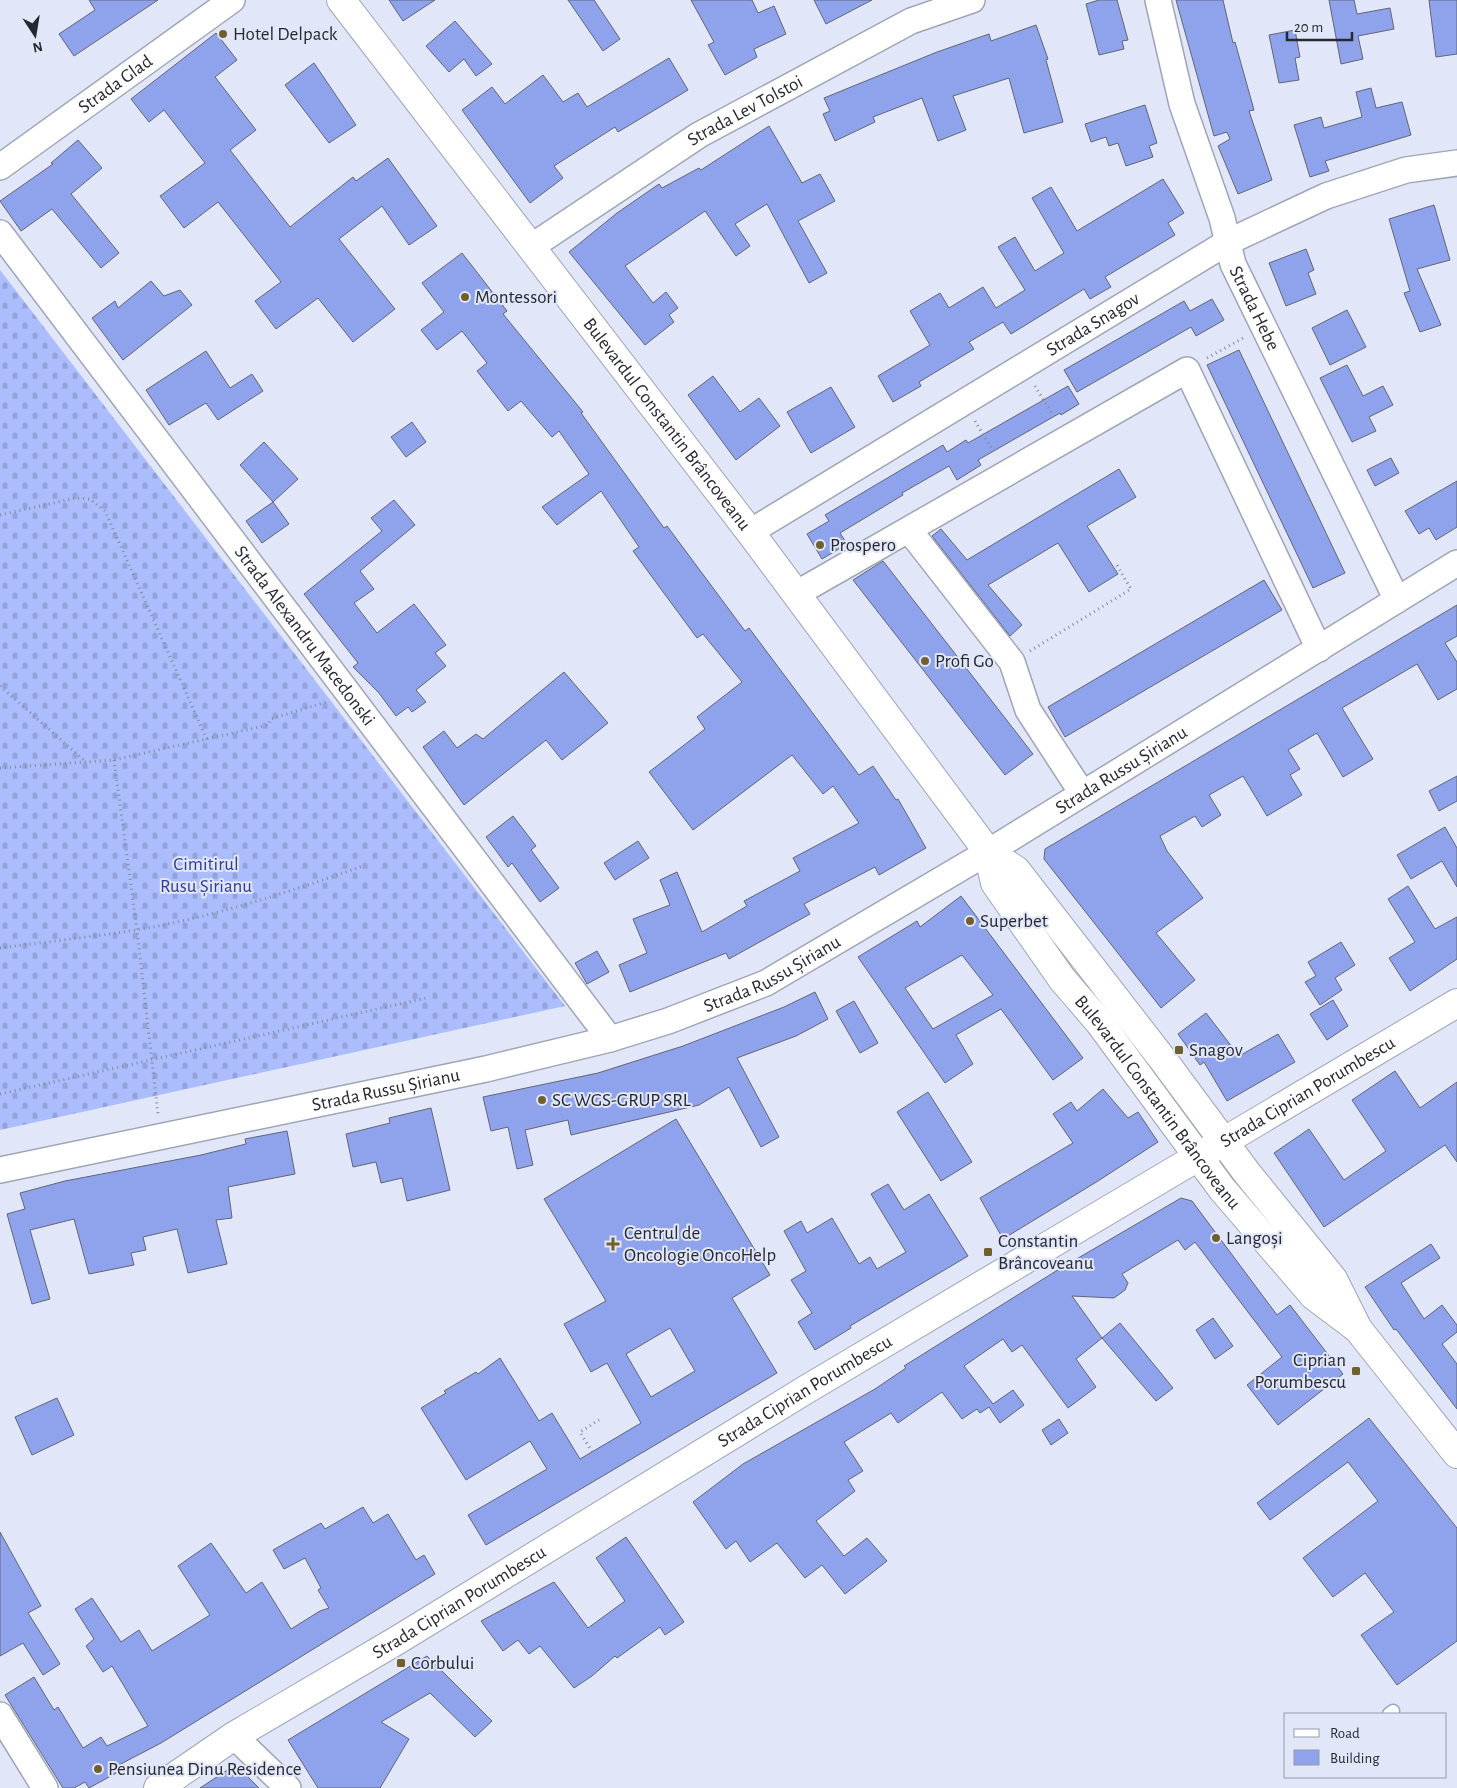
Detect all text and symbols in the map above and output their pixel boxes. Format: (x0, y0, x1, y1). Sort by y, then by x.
north arrow (10, 10, 60, 60)
scale bar (1287, 10, 1352, 42)
text: 20 m (1294, 20, 1323, 35)
place label: Hotel Delpack (233, 25, 338, 44)
marker: Hotel Delpack (217, 28, 229, 40)
text: N (31, 39, 44, 55)
street label: Strada Glad (75, 51, 156, 117)
street label: Strada Lev Tolstoi (684, 72, 806, 150)
street label: Strada Hebe (1226, 263, 1283, 353)
place label: Montessori (475, 288, 557, 307)
street label: Strada Snagov (1043, 289, 1143, 359)
marker: Montessori (459, 291, 471, 303)
street label: Bulevardul Constantin Brâncoveanu (580, 314, 755, 534)
place label: Prospero (830, 536, 896, 555)
marker: Prospero (814, 539, 826, 551)
street label: Strada Alexandru Macedonski (231, 542, 379, 729)
place label: Profi Go (935, 652, 994, 671)
marker: Profi Go (919, 655, 931, 667)
street label: Strada Russu Șirianu (1052, 722, 1191, 818)
park label: Cimitirul Rusu Șirianu (160, 855, 252, 897)
place label: Superbet (980, 912, 1048, 931)
marker: Superbet (964, 915, 976, 927)
street label: Strada Russu Șirianu (701, 932, 844, 1016)
street label: Bulevardul Constantin Brâncoveanu (1071, 992, 1244, 1213)
street label: Strada Ciprian Porumbescu (1217, 1033, 1398, 1151)
place label: Snagov (1189, 1041, 1243, 1060)
marker: Snagov (1173, 1044, 1185, 1056)
street label: Strada Russu Șirianu (310, 1065, 462, 1114)
place label: SC WGS-GRUP SRL (552, 1091, 691, 1110)
marker: SC WGS-GRUP SRL (536, 1094, 548, 1106)
place label: Centrul de Oncologie OncoHelp (624, 1224, 776, 1265)
place label: Langoși (1226, 1229, 1283, 1249)
place label: Constantin Brâncoveanu (998, 1232, 1094, 1273)
marker: Langoși (1210, 1232, 1222, 1244)
marker: Centrul de Oncologie OncoHelp (606, 1237, 620, 1251)
marker: Constantin Brâncoveanu (982, 1246, 994, 1258)
street label: Strada Ciprian Porumbescu (714, 1331, 895, 1451)
place label: Ciprian Porumbescu (1254, 1351, 1346, 1392)
marker: Ciprian Porumbescu (1350, 1365, 1362, 1377)
street label: Strada Ciprian Porumbescu (369, 1542, 549, 1662)
place label: Corbului (411, 1654, 474, 1673)
marker: Corbului (395, 1657, 407, 1669)
legend (1284, 1713, 1447, 1778)
text: Road (1330, 1726, 1360, 1741)
text: Building (1330, 1751, 1380, 1766)
place label: Pensiunea Dinu Residence (108, 1760, 301, 1779)
marker: Pensiunea Dinu Residence (92, 1763, 104, 1775)

